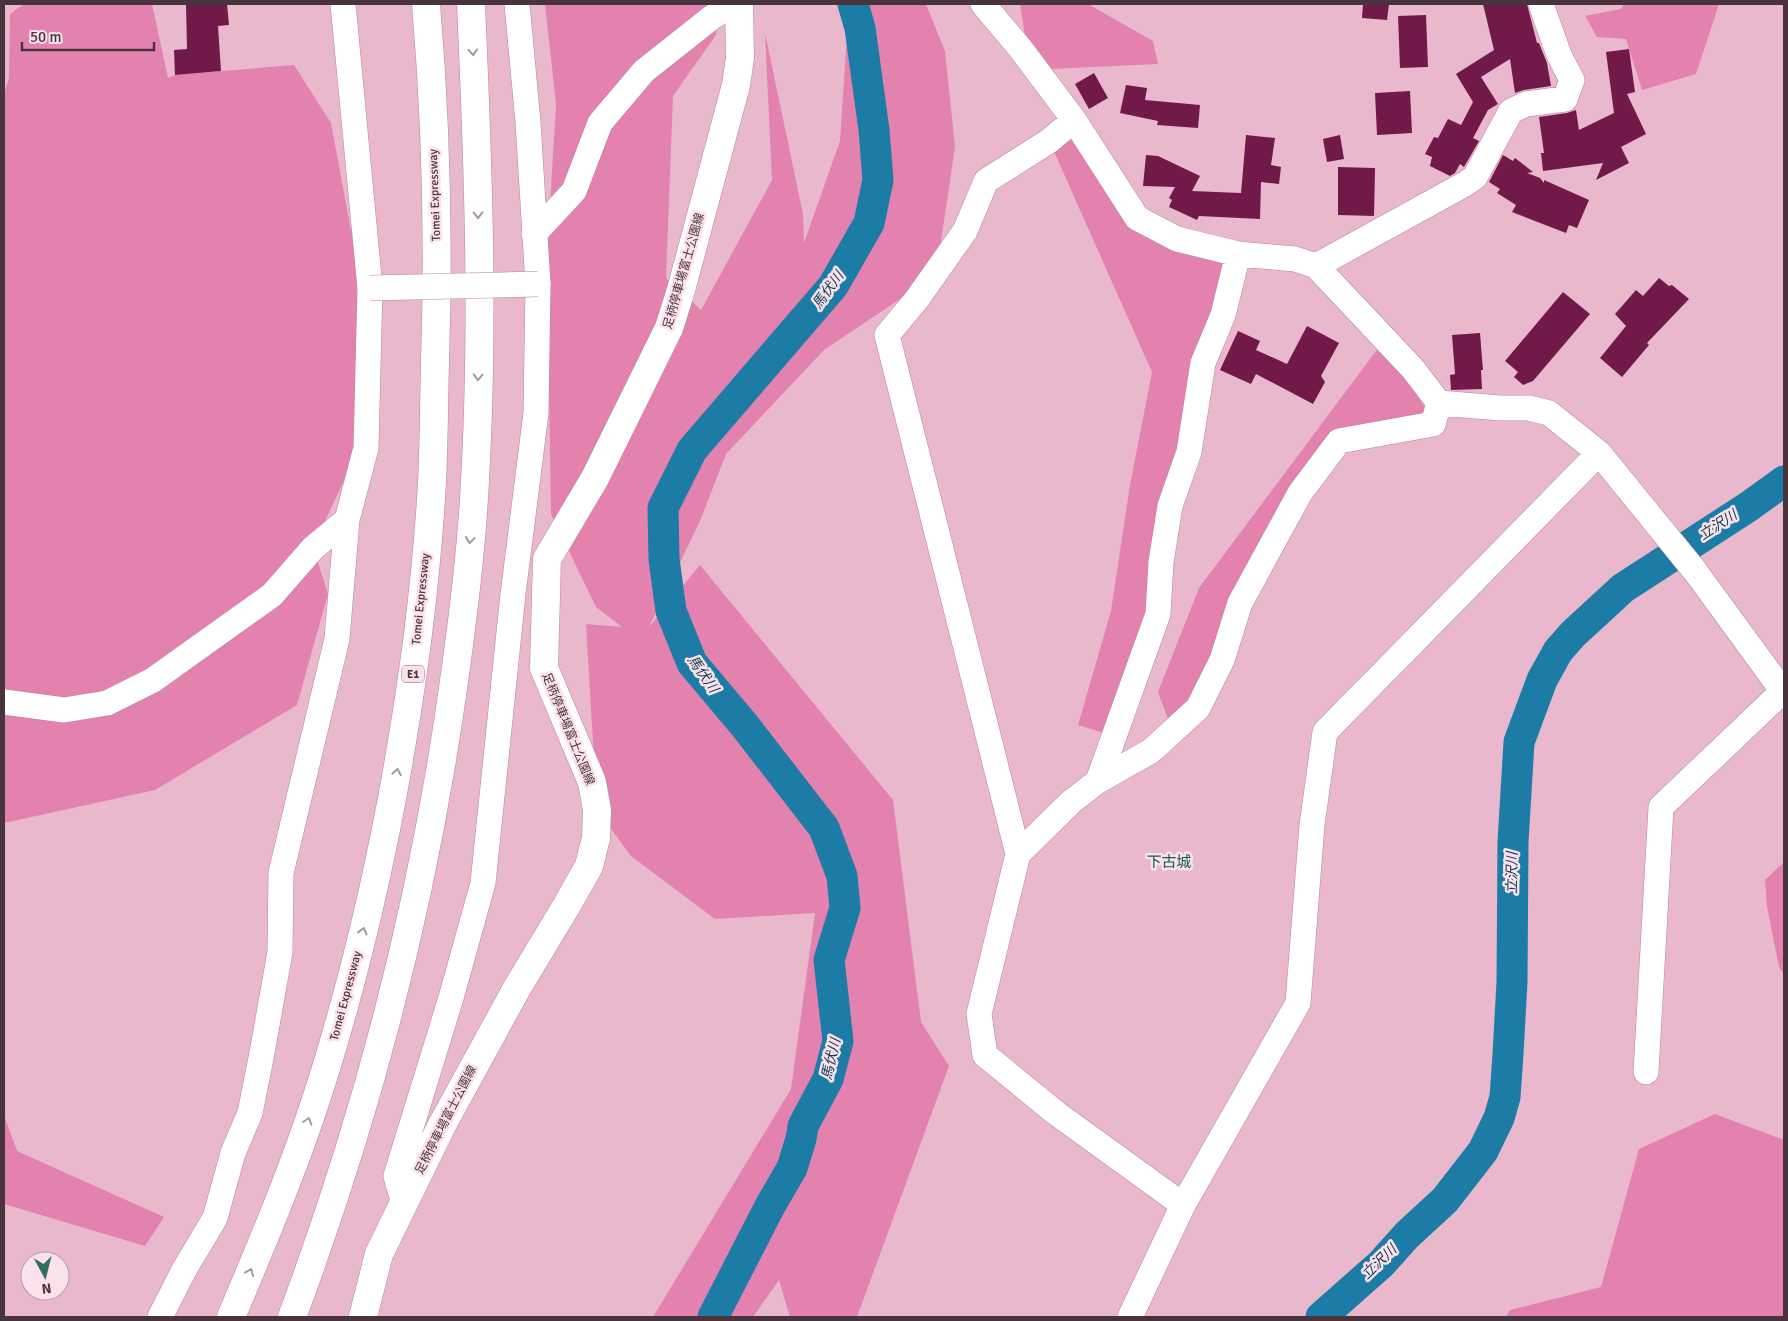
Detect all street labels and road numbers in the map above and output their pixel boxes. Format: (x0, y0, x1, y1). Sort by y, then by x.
street label: Tomei Expressway (426, 148, 444, 241)
street label: 足柄停車場富士公園線 (660, 211, 708, 331)
street label: Tomei Expressway (409, 552, 433, 646)
road number: E1 (402, 666, 424, 682)
street label: 足柄停車場富士公園線 (539, 671, 597, 787)
street label: Tomei Expressway (327, 949, 365, 1042)
street label: 足柄停車場富士公園線 (412, 1063, 480, 1177)

